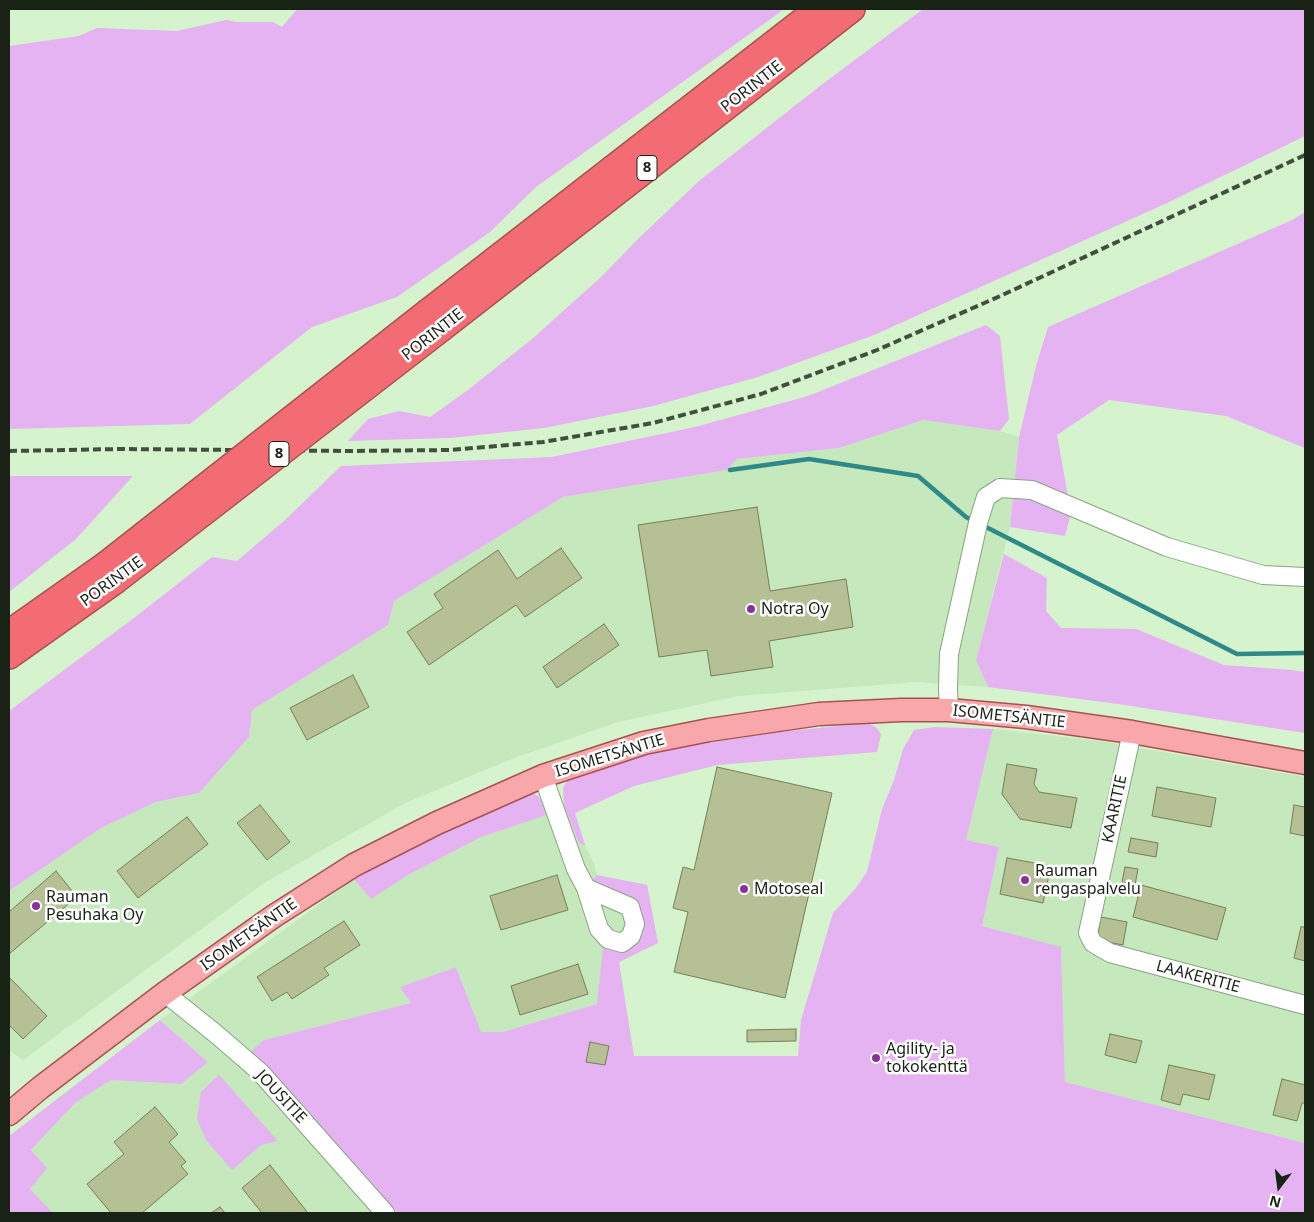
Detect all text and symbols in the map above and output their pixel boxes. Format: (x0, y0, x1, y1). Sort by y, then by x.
street label: PORINTIE (717, 57, 787, 117)
road number: 8 (637, 156, 657, 180)
street label: PORINTIE (398, 305, 468, 365)
road number: 8 (269, 442, 289, 466)
street label: PORINTIE (77, 553, 147, 611)
place label: Notra Oy (761, 599, 829, 619)
marker: Notra Oy (745, 603, 757, 615)
street label: ISOMETSÄNTIE (952, 702, 1066, 732)
street label: ISOMETSÄNTIE (553, 730, 667, 782)
street label: KAARITIE (1098, 773, 1132, 845)
place label: Rauman rengaspalvelu (1035, 861, 1141, 899)
marker: Rauman rengaspalvelu (1019, 874, 1031, 886)
place label: Motoseal (754, 879, 823, 899)
marker: Motoseal (738, 883, 750, 895)
place label: Rauman Pesuhaka Oy (46, 887, 143, 925)
street label: ISOMETSÄNTIE (197, 895, 301, 975)
marker: Rauman Pesuhaka Oy (30, 900, 42, 912)
street label: LAAKERITIE (1154, 957, 1242, 997)
place label: Agility- ja tokokenttä (886, 1039, 968, 1077)
marker: Agility- ja tokokenttä (870, 1052, 882, 1064)
street label: JOUSITIE (251, 1066, 311, 1128)
north arrow (1254, 1162, 1304, 1212)
text: N (1267, 1191, 1283, 1213)

